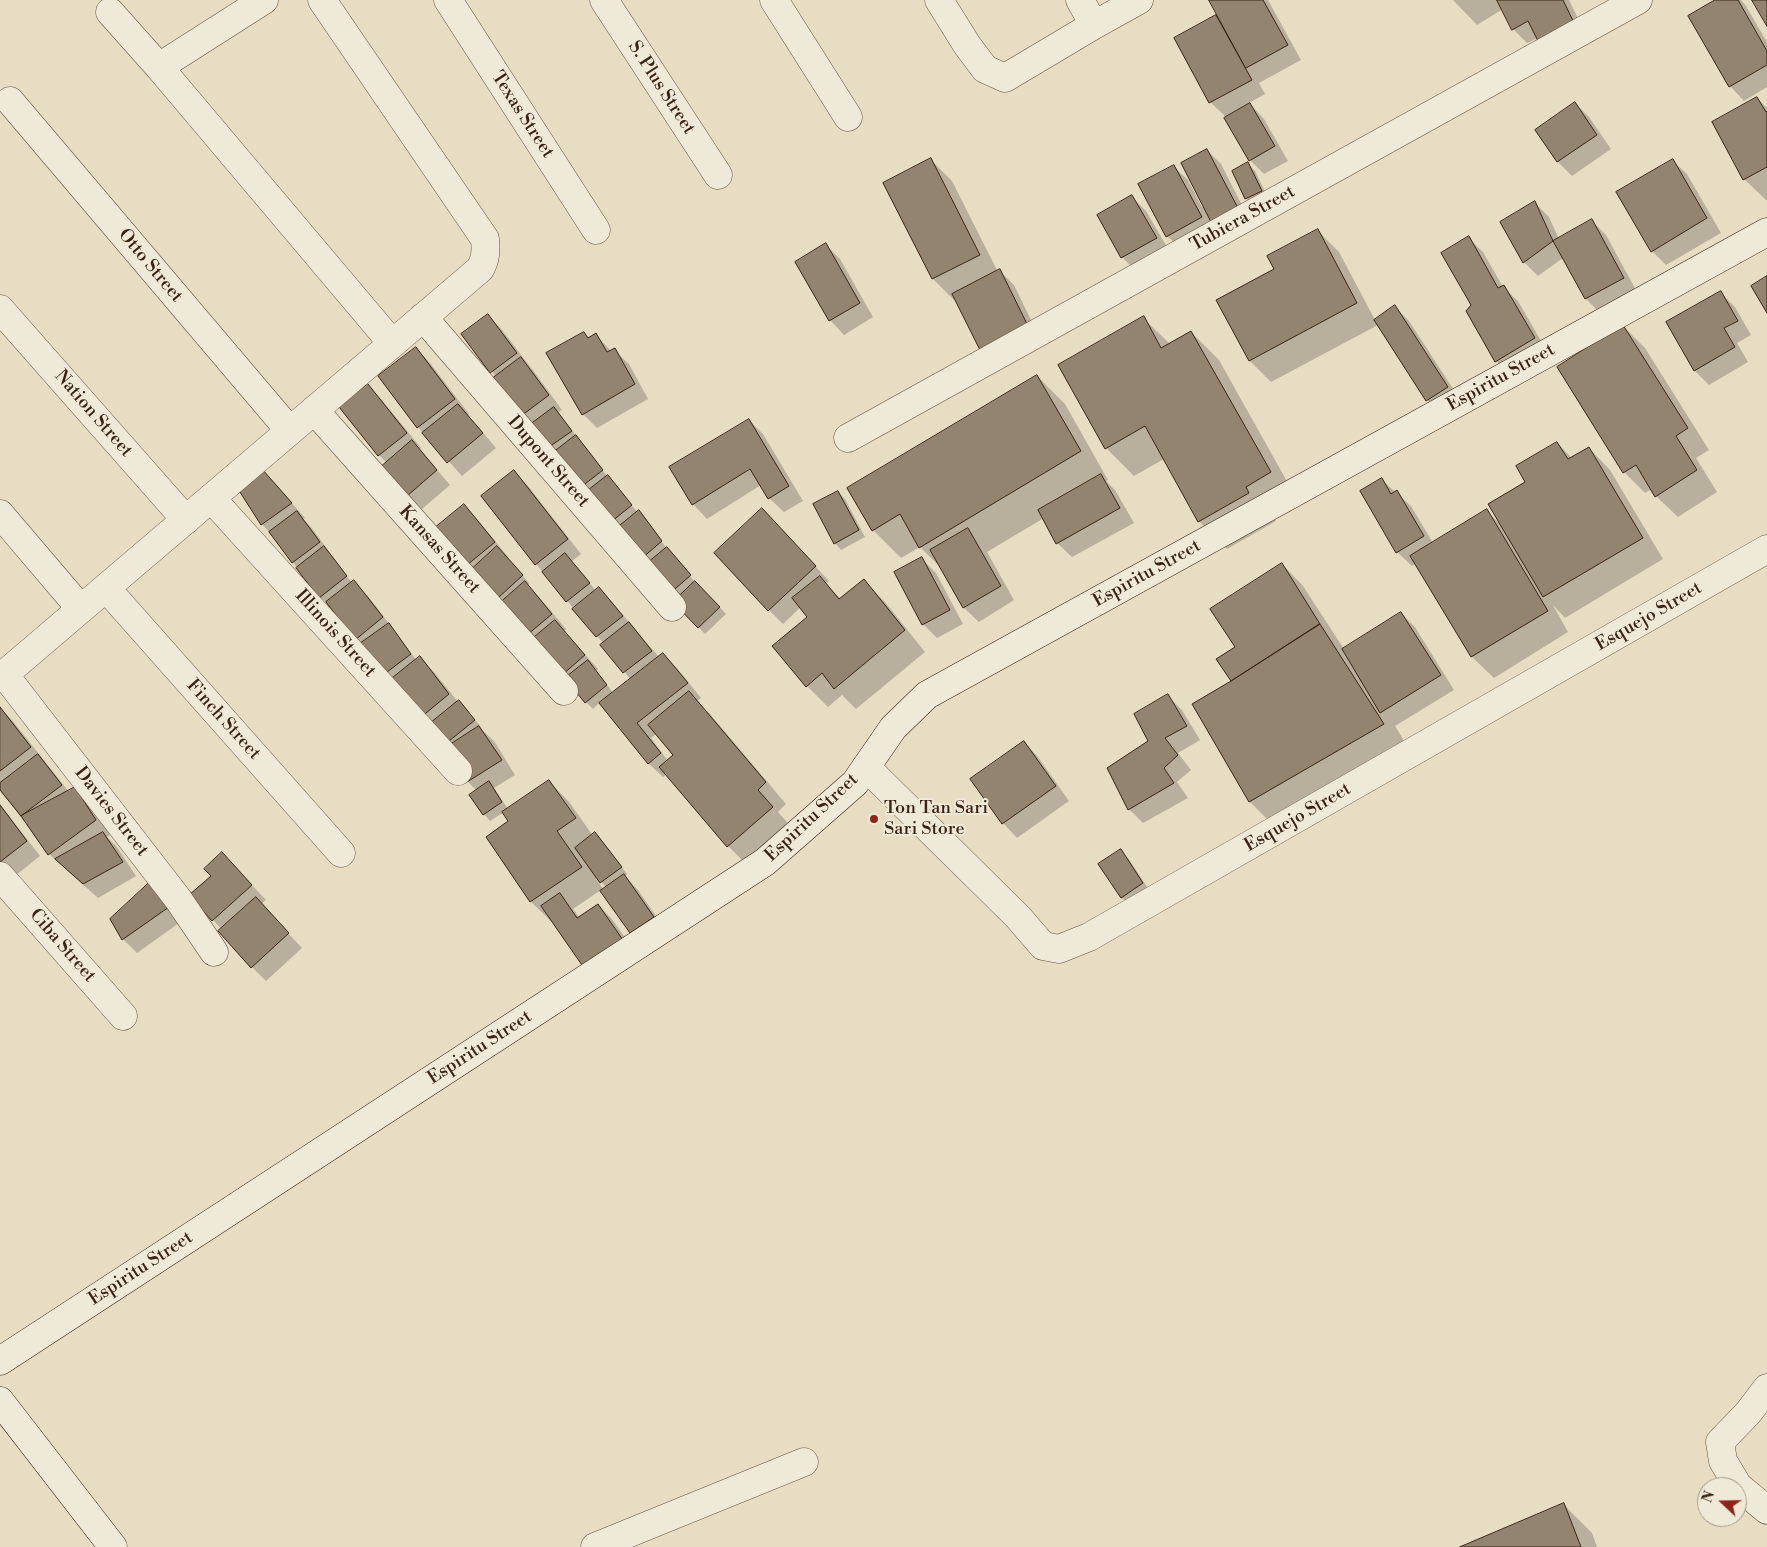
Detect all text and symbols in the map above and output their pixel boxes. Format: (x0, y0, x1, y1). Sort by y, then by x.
street label: S. Plus Street (623, 37, 699, 139)
street label: Texas Street (486, 68, 558, 162)
street label: Tubiera Street (1187, 181, 1299, 257)
street label: Otto Street (113, 225, 187, 307)
street label: Espiritu Street (1443, 340, 1559, 416)
street label: Nation Street (49, 366, 137, 462)
street label: Dupont Street (502, 412, 594, 512)
street label: Kansas Street (394, 501, 484, 599)
street label: Espiritu Street (1089, 536, 1205, 612)
street label: Esquejo Street (1592, 578, 1706, 656)
street label: Illinois Street (290, 586, 380, 682)
street label: Finch Street (181, 675, 265, 765)
street label: Davies Street (69, 763, 153, 861)
street label: Espiritu Street (761, 769, 863, 867)
street label: Esquejo Street (1241, 779, 1355, 857)
place label: Ton Tan Sari Sari Store (884, 798, 988, 841)
marker: Ton Tan Sari Sari Store (868, 813, 880, 825)
street label: Ciba Street (24, 905, 100, 987)
street label: Espiritu Street (424, 1006, 536, 1090)
street label: Espiritu Street (85, 1227, 197, 1311)
north arrow (1697, 1477, 1747, 1527)
text: N (1699, 1489, 1719, 1505)

